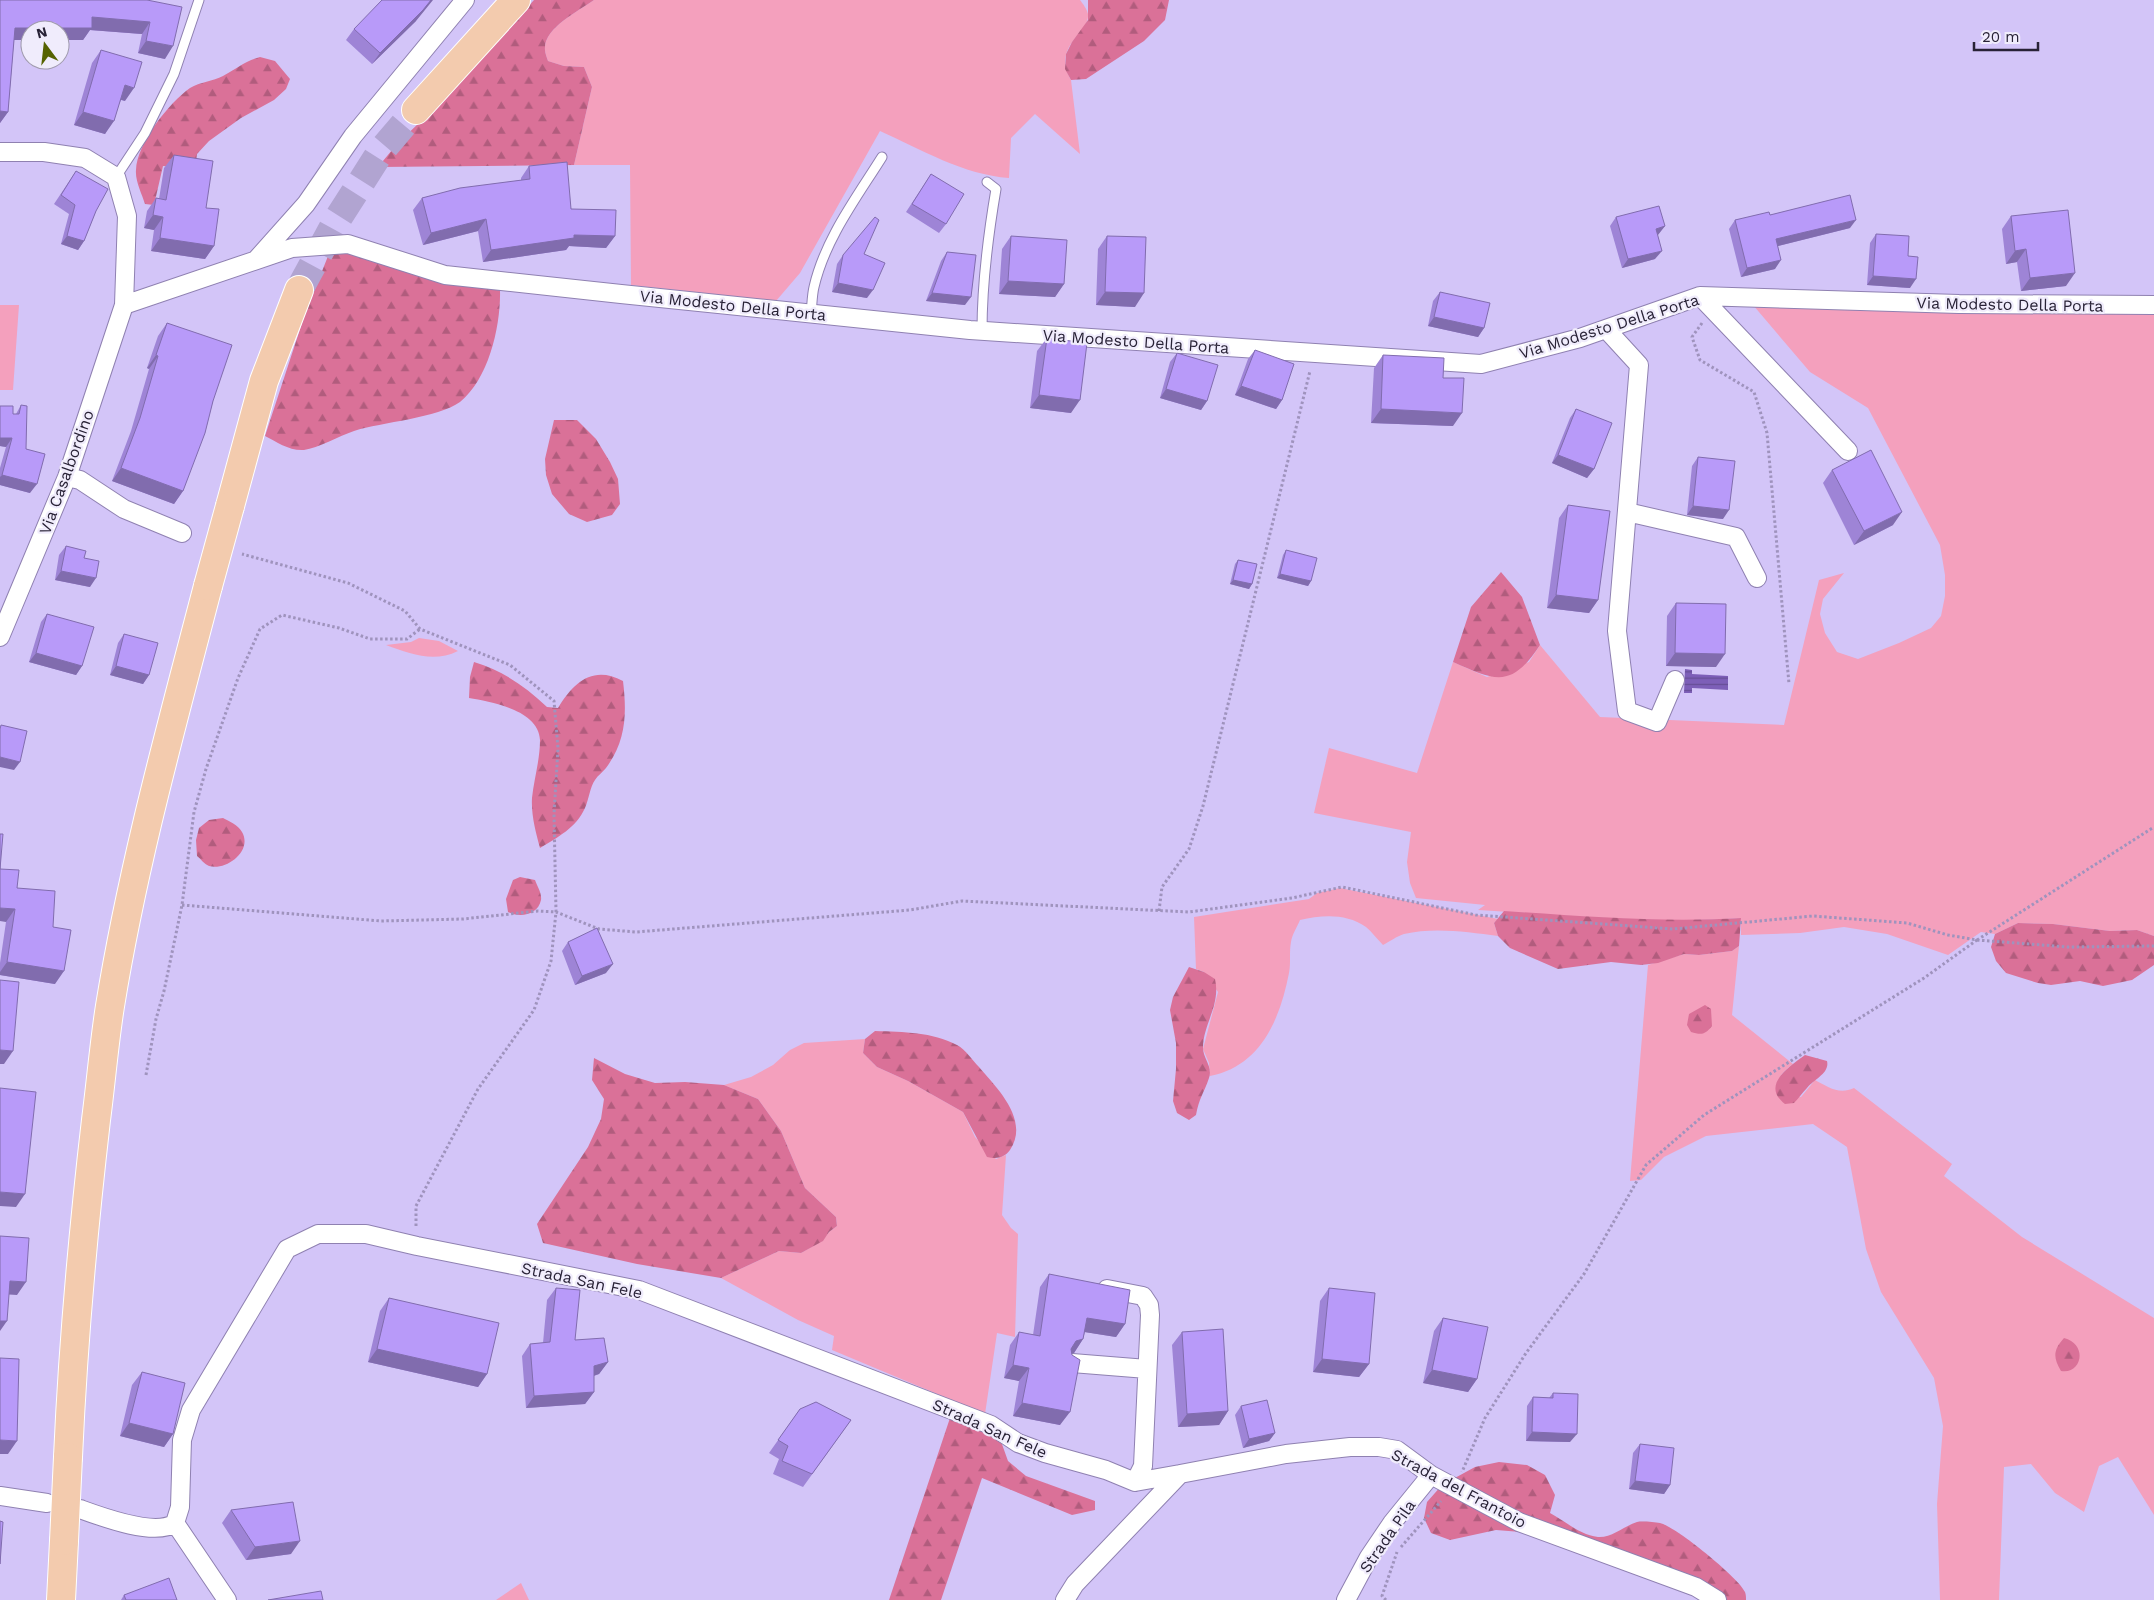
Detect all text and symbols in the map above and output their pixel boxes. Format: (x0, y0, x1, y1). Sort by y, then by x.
north arrow (20, 20, 70, 70)
scale bar (1974, 20, 2038, 52)
text: N (35, 23, 49, 42)
text: 20 m (1982, 28, 2020, 46)
street label: Via Modesto Della Porta (639, 286, 827, 325)
street label: Via Modesto Della Porta (1517, 290, 1701, 363)
street label: Via Modesto Della Porta (1916, 293, 2104, 316)
street label: Via Modesto Della Porta (1042, 325, 1230, 358)
street label: Via Casalbordino (35, 407, 98, 537)
street label: Strada San Fele (520, 1258, 644, 1303)
street label: Strada San Fele (930, 1395, 1050, 1462)
street label: Strada del Frantoio (1388, 1445, 1529, 1532)
street label: Strada Pila (1355, 1496, 1419, 1576)

